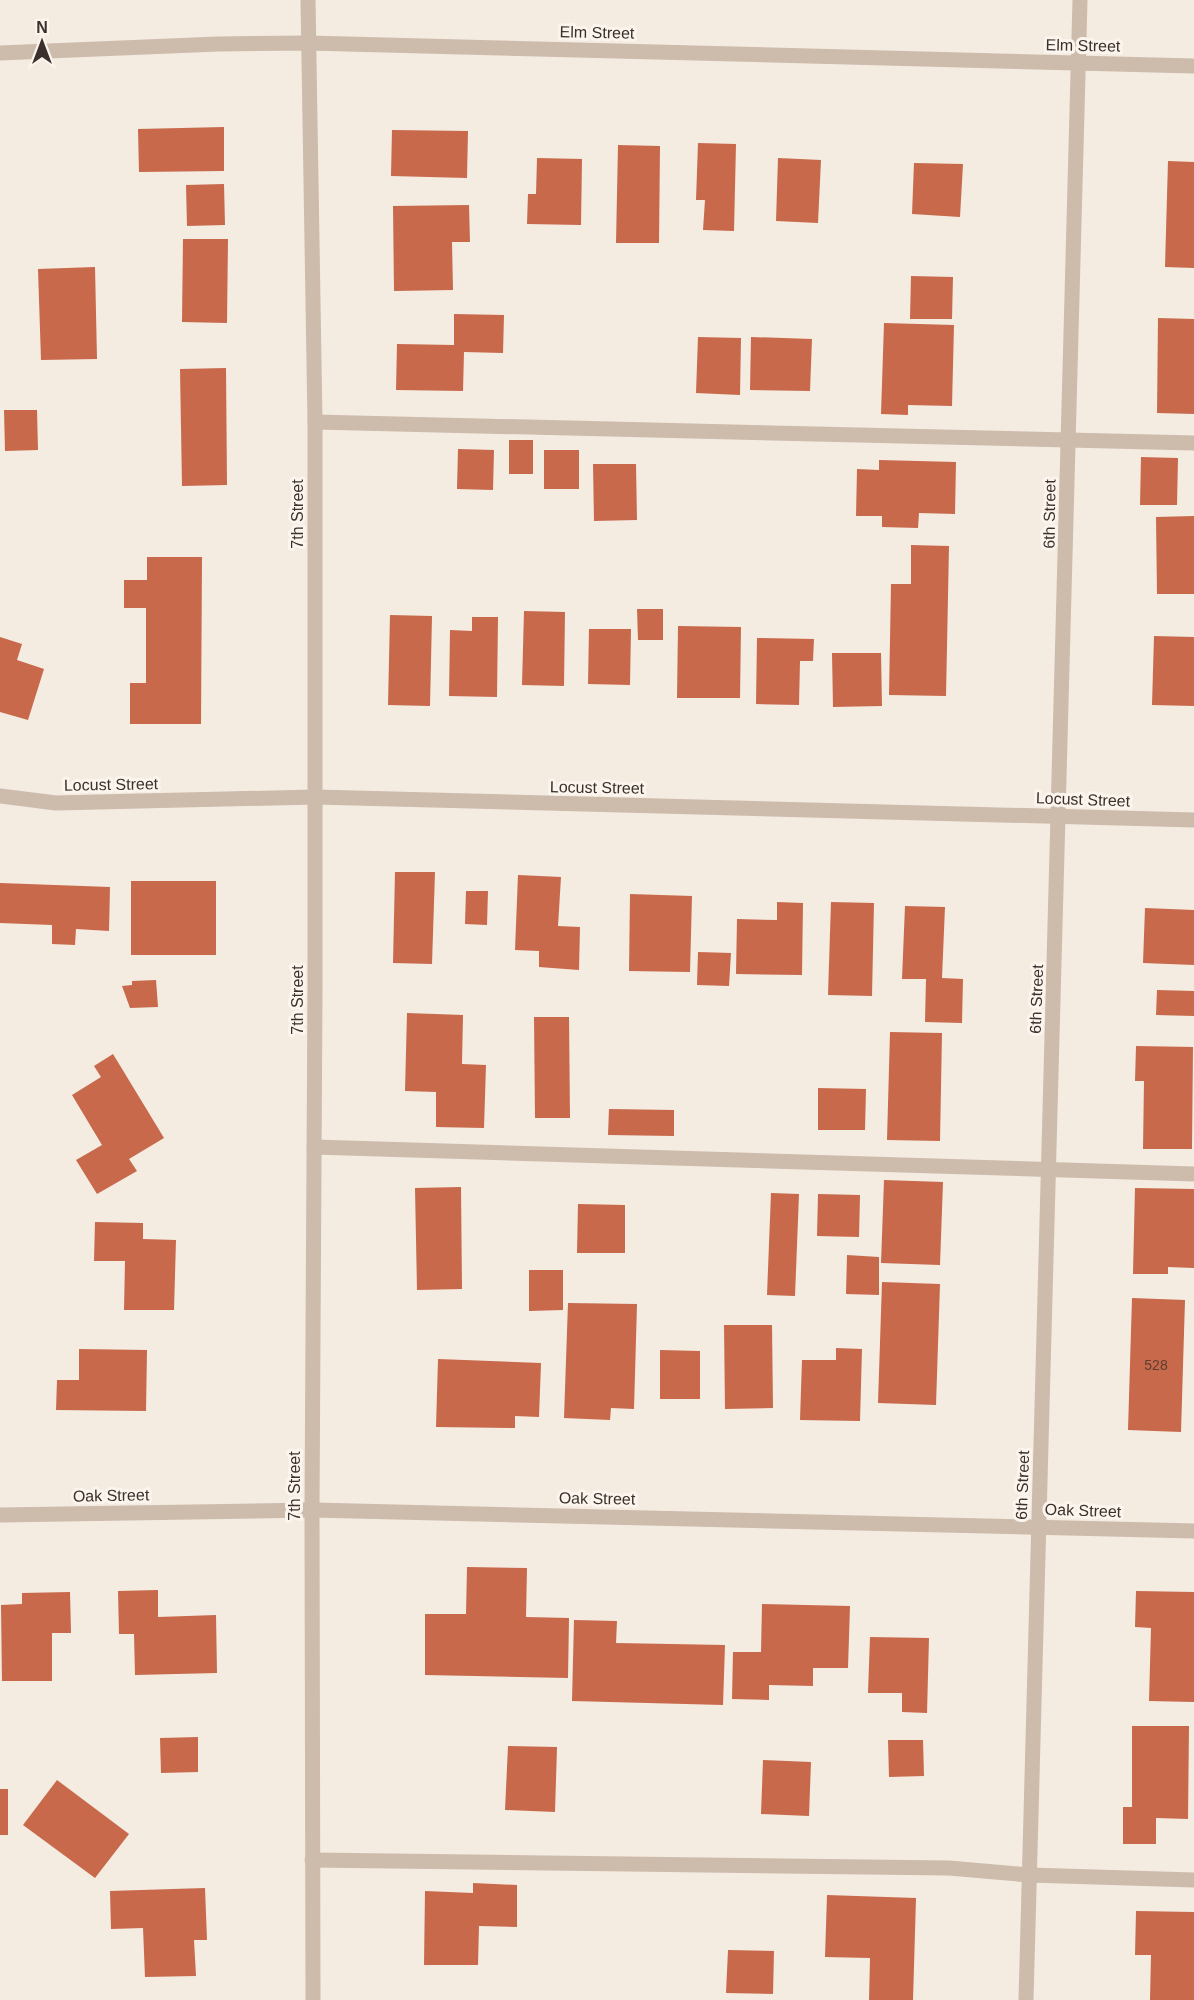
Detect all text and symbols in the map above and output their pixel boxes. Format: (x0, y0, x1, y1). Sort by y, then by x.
north arrow (12, 12, 72, 72)
text: N (36, 19, 48, 36)
street label: Elm Street (560, 23, 635, 42)
street label: Elm Street (1046, 36, 1121, 55)
street label: 7th Street (289, 479, 306, 549)
street label: 6th Street (1040, 479, 1059, 549)
street label: Locust Street (64, 775, 159, 794)
street label: Locust Street (550, 778, 645, 797)
street label: Locust Street (1036, 789, 1131, 810)
street label: 6th Street (1027, 964, 1046, 1034)
street label: 7th Street (289, 965, 306, 1035)
house number: 528 (1144, 1357, 1168, 1373)
street label: 6th Street (1013, 1450, 1032, 1520)
street label: 7th Street (286, 1451, 303, 1521)
street label: Oak Street (73, 1486, 150, 1505)
street label: Oak Street (559, 1489, 636, 1508)
street label: Oak Street (1044, 1501, 1122, 1520)

